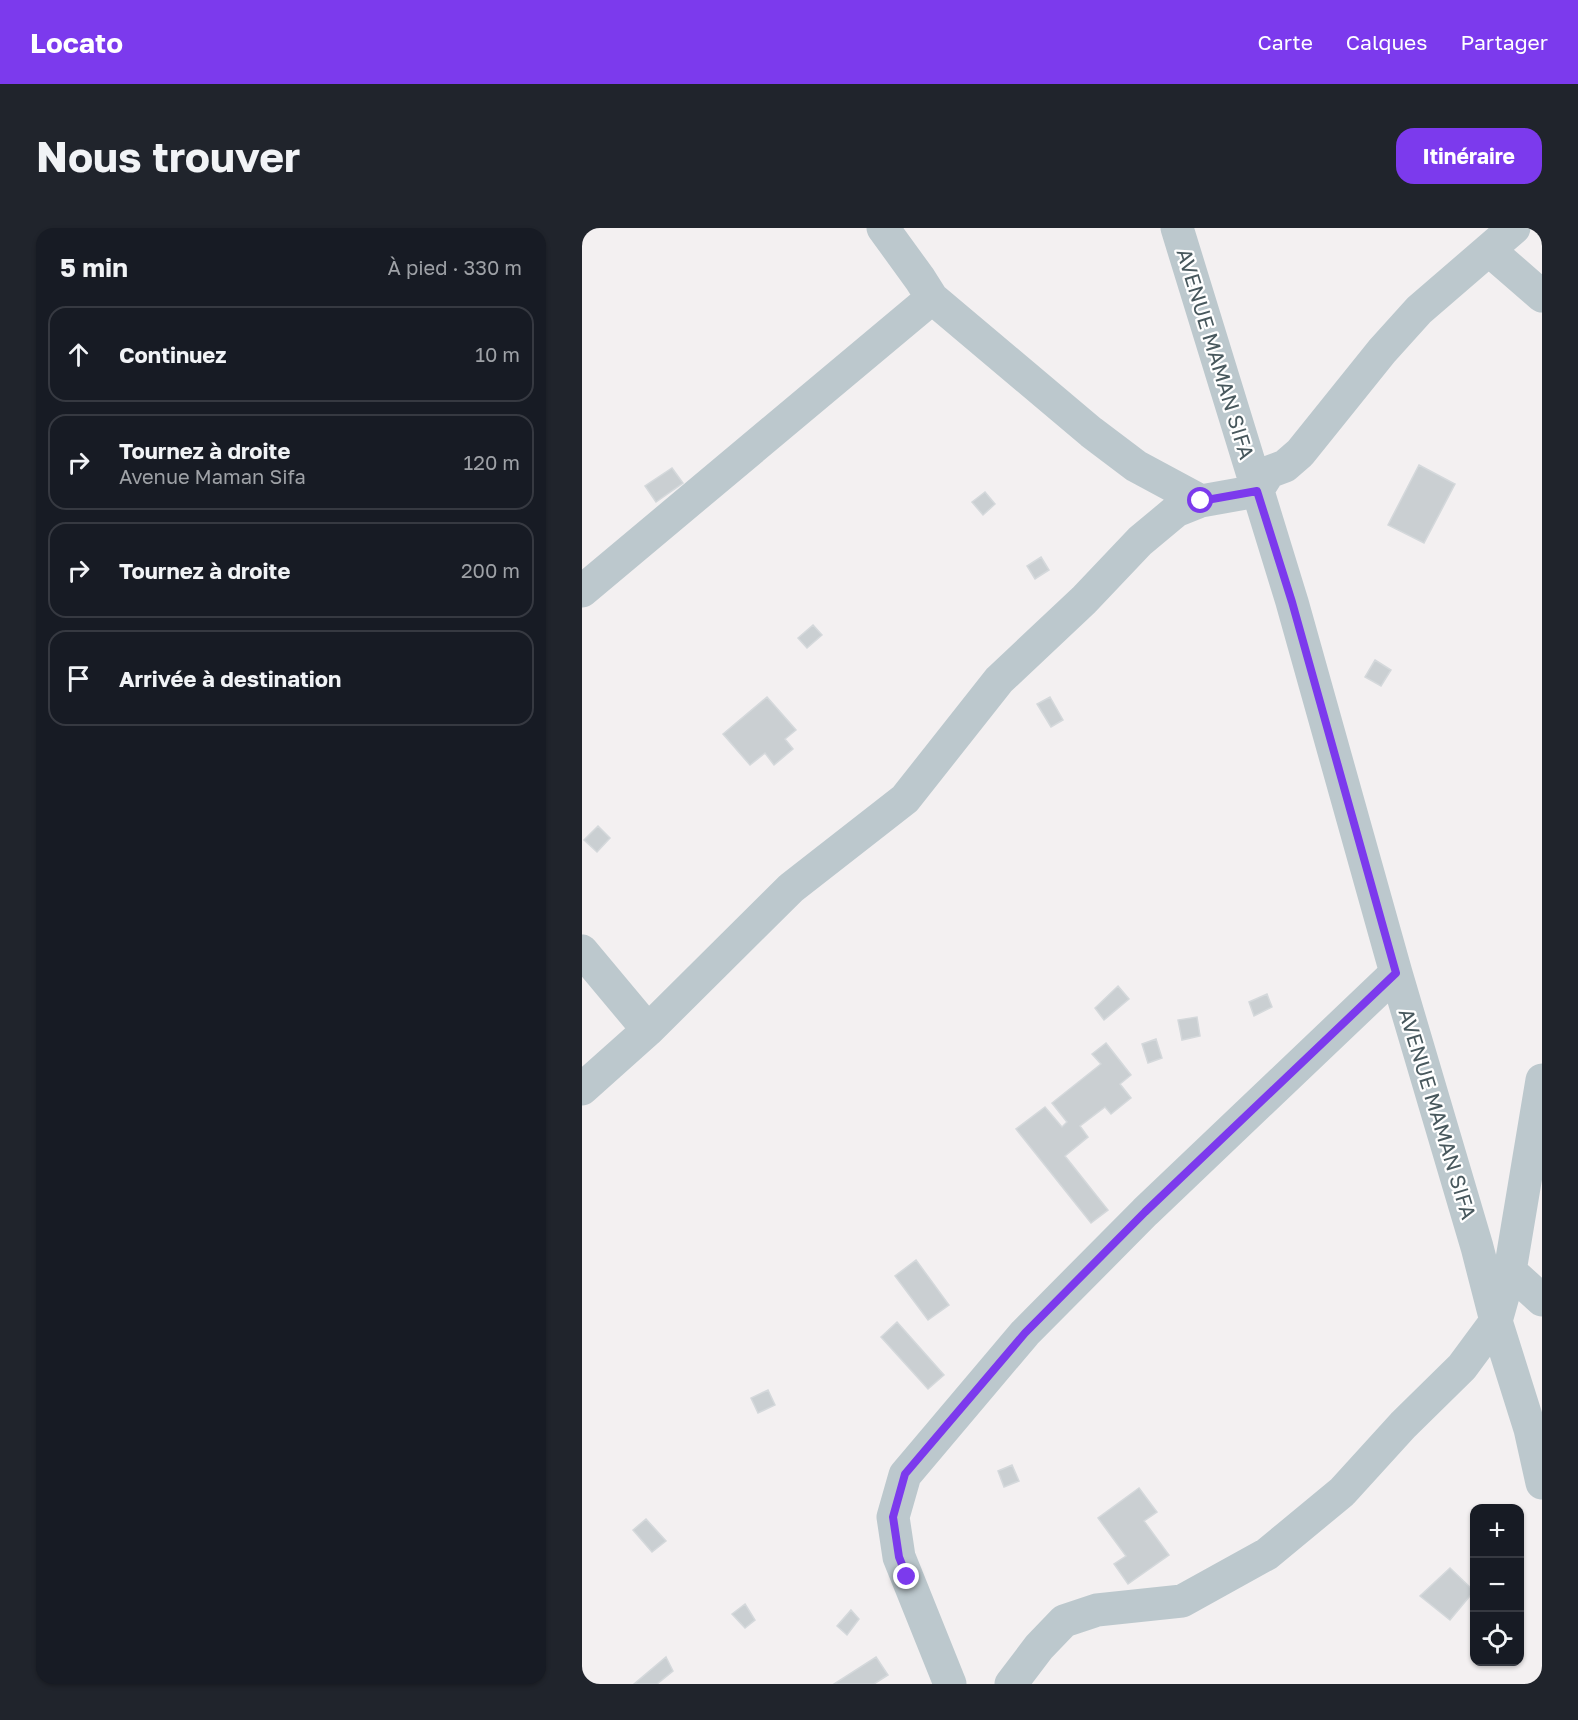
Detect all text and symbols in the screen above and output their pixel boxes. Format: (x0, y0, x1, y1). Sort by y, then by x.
text: Locato (30, 26, 123, 59)
text: Carte (1257, 29, 1313, 55)
text: Calques (1346, 29, 1427, 55)
text: Partager (1460, 29, 1548, 55)
button: Itinéraire (1396, 128, 1542, 184)
text: Nous trouver (36, 131, 300, 181)
street label: AVENUE MAMAN SIFA (1171, 245, 1260, 462)
text: 5 min (60, 252, 128, 283)
text: À pied · 330 m (388, 255, 522, 279)
icon: ahead (62, 338, 95, 371)
text: Continuez (119, 341, 226, 368)
text: 10 m (475, 342, 520, 366)
text: Tournez à droite (119, 437, 290, 464)
icon: right (62, 446, 95, 479)
text: 120 m (464, 450, 520, 474)
text: Avenue Maman Sifa (119, 464, 306, 488)
route start (1187, 487, 1213, 513)
icon: right (62, 554, 95, 587)
text: Tournez à droite (119, 557, 290, 584)
text: 200 m (461, 558, 520, 582)
icon: arrive (62, 662, 95, 695)
text: Arrivée à destination (119, 665, 341, 692)
street label: AVENUE MAMAN SIFA (1393, 1005, 1482, 1222)
map controls (1470, 1504, 1524, 1666)
button: + (1470, 1504, 1524, 1558)
button: − (1470, 1558, 1524, 1612)
route end (893, 1563, 919, 1589)
button: locate (1470, 1612, 1524, 1666)

